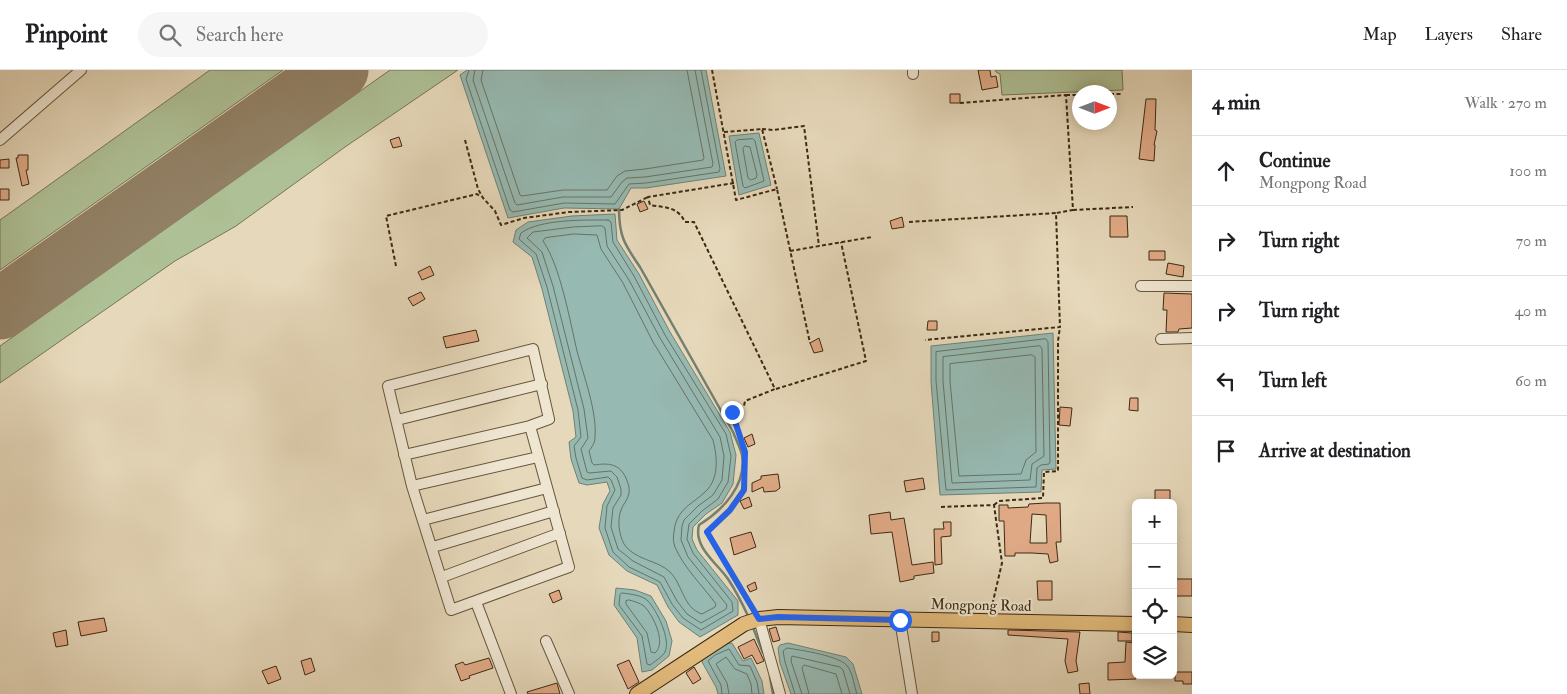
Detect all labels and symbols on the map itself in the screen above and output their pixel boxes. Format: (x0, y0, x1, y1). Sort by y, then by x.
north arrow (1072, 85, 1117, 130)
route end (721, 401, 744, 424)
street label: Mongpong Road (930, 595, 1032, 617)
route start (889, 609, 912, 632)

